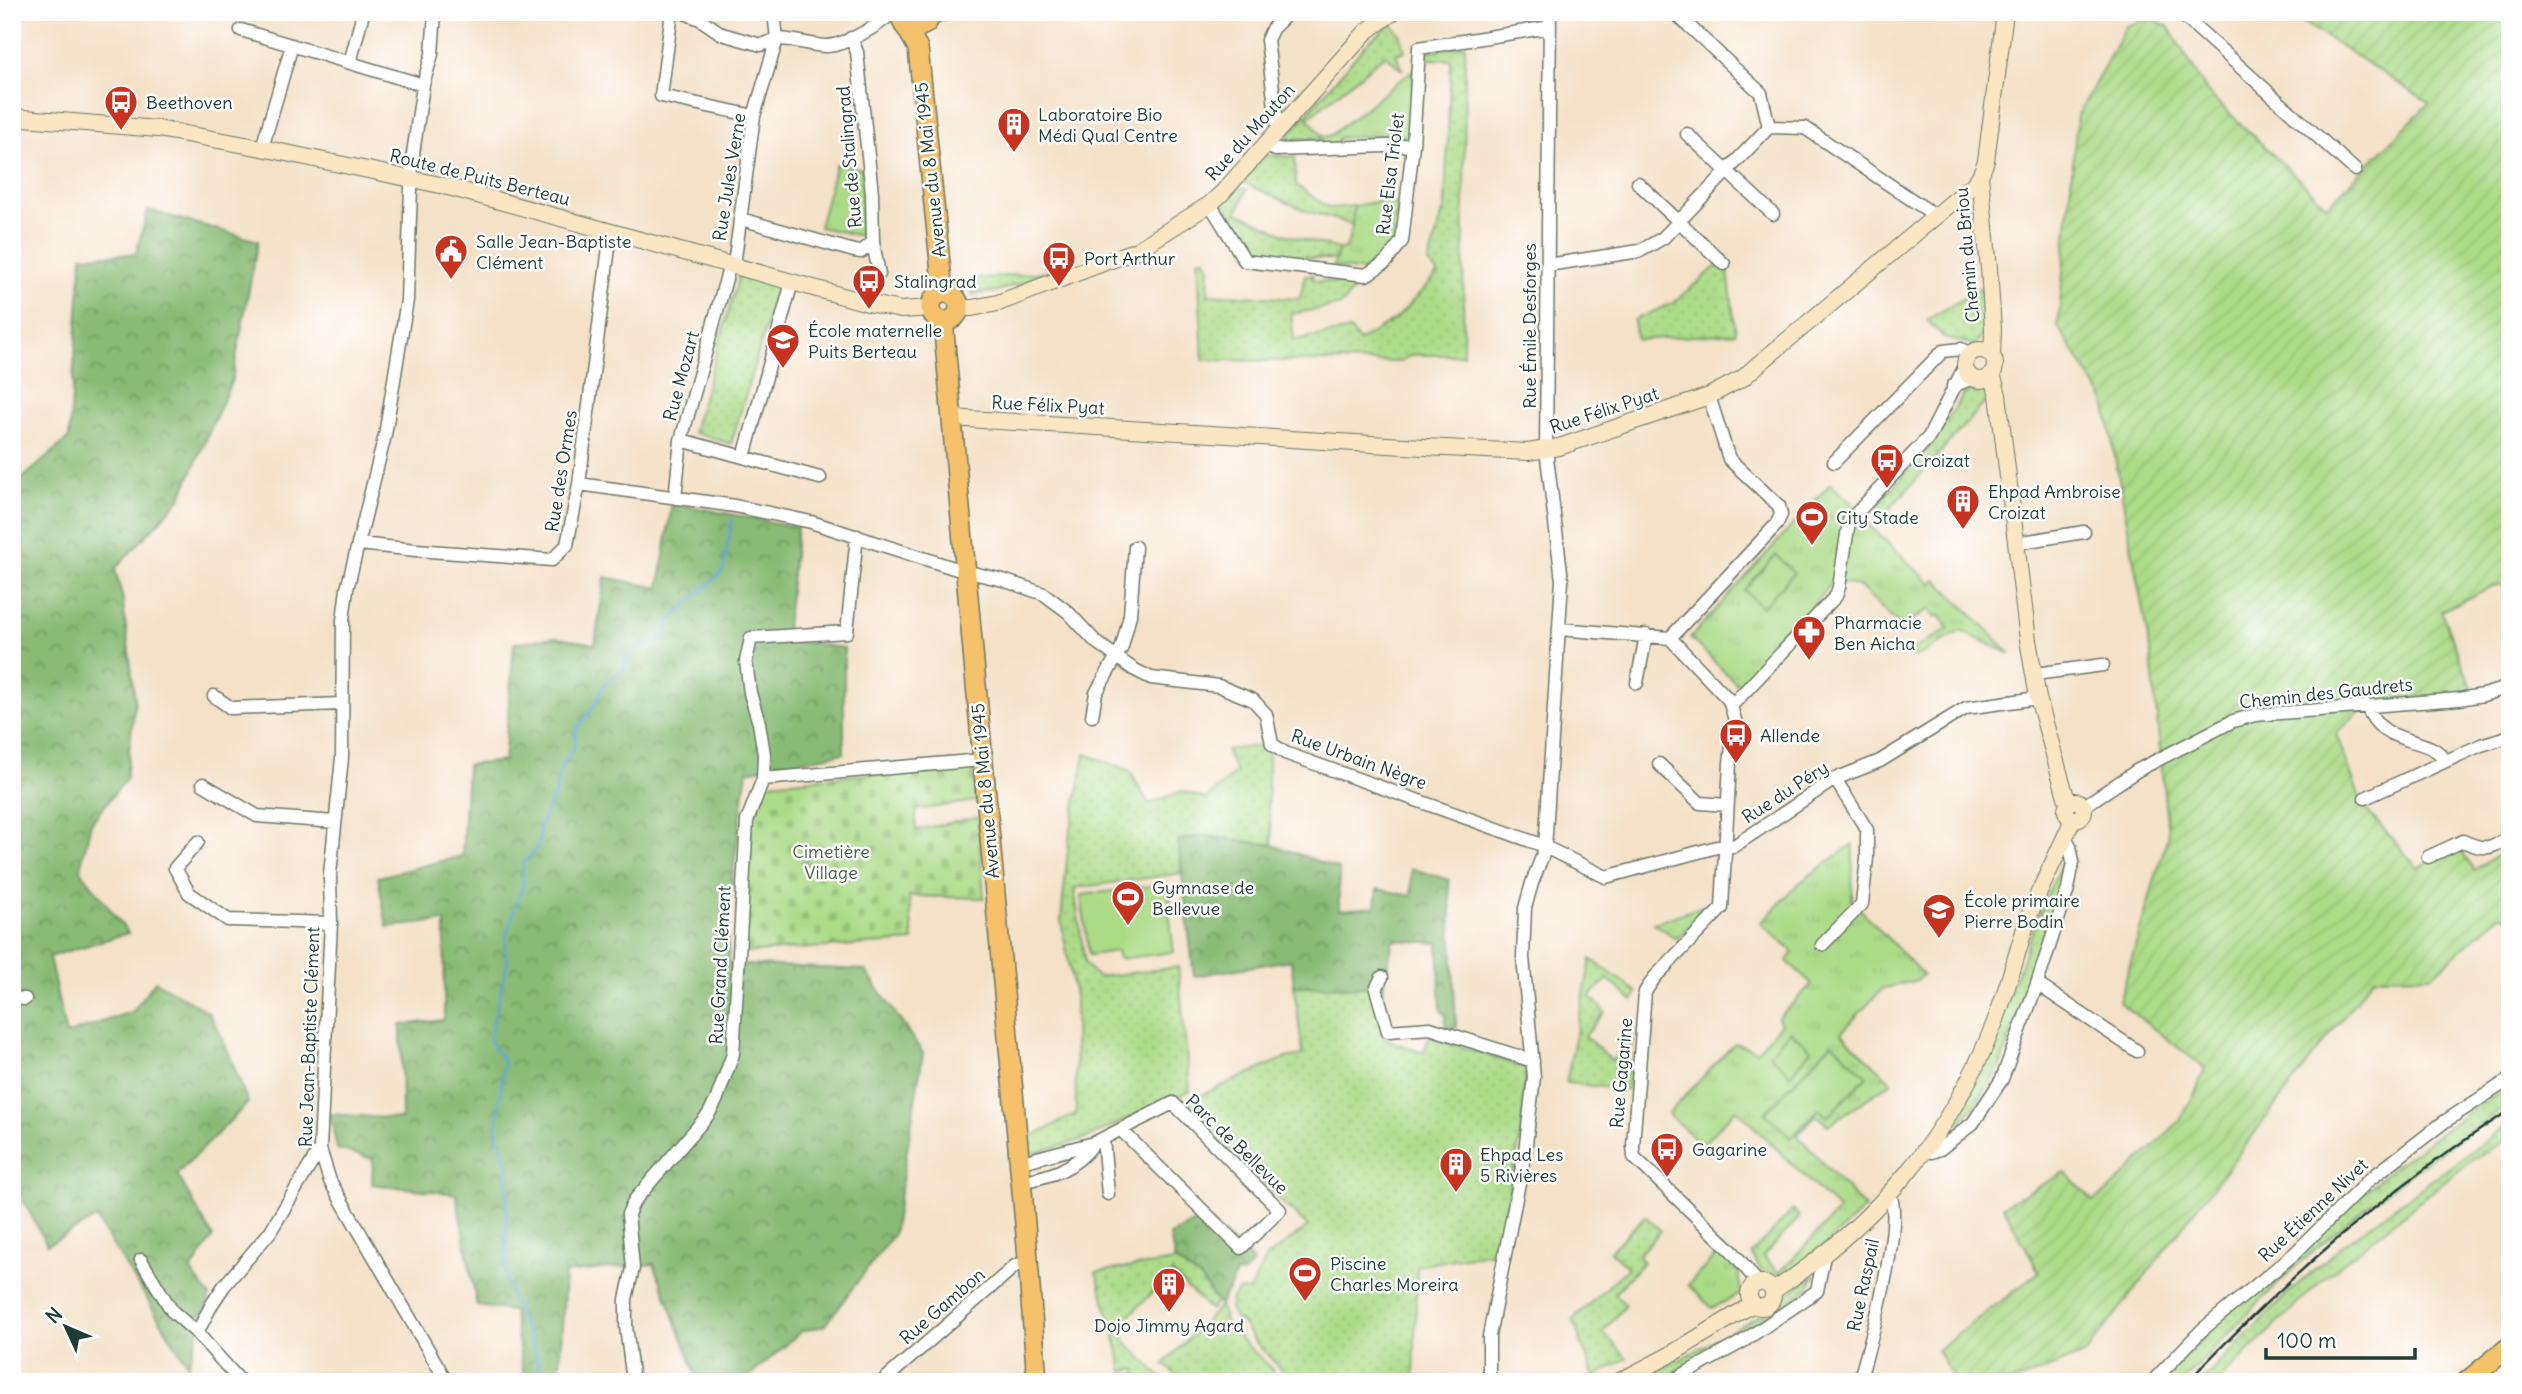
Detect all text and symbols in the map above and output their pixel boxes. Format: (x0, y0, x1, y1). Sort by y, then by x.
street label: Rue du Mouton (1200, 79, 1300, 185)
street label: Avenue du 8 Mai 1945 (909, 81, 951, 259)
bus stop icon: Beethoven (102, 83, 140, 132)
street label: Rue de Stalingrad (831, 84, 867, 229)
place label: Beethoven (146, 91, 233, 114)
place label: Laboratoire Bio Médi Qual Centre (1038, 103, 1178, 147)
building icon: Laboratoire Bio Médi Qual Centre (995, 105, 1033, 154)
street label: Rue Jules Verne (708, 111, 750, 243)
street label: Rue Elsa Triolet (1371, 112, 1409, 236)
street label: Route de Puits Berteau (387, 143, 573, 211)
street label: Chemin du Briou (1950, 186, 1984, 324)
place label: Salle Jean-Baptiste Clément (476, 230, 631, 274)
public building icon: Salle Jean-Baptiste Clément (432, 232, 470, 281)
bus stop icon: Port Arthur (1040, 239, 1078, 288)
street label: Rue Émile Desforges (1518, 243, 1541, 409)
place label: Port Arthur (1084, 247, 1176, 270)
bus stop icon: Stalingrad (850, 262, 888, 311)
place label: Stalingrad (894, 270, 977, 293)
place label: École maternelle Puits Berteau (808, 319, 942, 363)
school or university icon: École maternelle Puits Berteau (764, 321, 802, 370)
street label: Rue Mozart (658, 328, 704, 424)
street label: Rue Félix Pyat (1547, 382, 1661, 438)
street label: Rue Félix Pyat (991, 391, 1105, 419)
street label: Rue des Ormes (540, 408, 582, 534)
bus stop icon: Croizat (1868, 441, 1906, 490)
place label: Croizat (1912, 449, 1970, 472)
place label: Ehpad Ambroise Croizat (1988, 480, 2121, 524)
building icon: Ehpad Ambroise Croizat (1944, 482, 1982, 531)
sports icon: City Stade (1793, 498, 1831, 547)
place label: City Stade (1836, 506, 1919, 529)
place label: Pharmacie Ben Aicha (1834, 611, 1922, 655)
pharmacy icon: Pharmacie Ben Aicha (1790, 613, 1828, 662)
street label: Chemin des Gaudrets (2238, 672, 2414, 714)
street label: Avenue du 8 Mai 1945 (966, 702, 1004, 880)
bus stop icon: Allende (1717, 716, 1755, 765)
street label: Rue Urbain Nègre (1288, 724, 1430, 794)
place label: Allende (1760, 724, 1820, 747)
street label: Rue du Péry (1737, 756, 1833, 828)
park label: Cimetière Village (792, 840, 870, 884)
place label: Gymnase de Bellevue (1152, 876, 1254, 920)
sports icon: Gymnase de Bellevue (1109, 878, 1147, 927)
street label: Rue Grand Clément (704, 885, 736, 1045)
place label: École primaire Pierre Bodin (1964, 889, 2080, 933)
school or university icon: École primaire Pierre Bodin (1920, 891, 1958, 940)
street label: Rue Jean-Baptiste Clément (294, 926, 324, 1148)
street label: Rue Gagarine (1605, 1017, 1637, 1129)
street label: Parc de Bellevue (1181, 1089, 1293, 1199)
bus stop icon: Gagarine (1648, 1130, 1686, 1179)
place label: Gagarine (1692, 1138, 1767, 1161)
place label: Ehpad Les 5 Rivières (1480, 1143, 1563, 1187)
building icon: Ehpad Les 5 Rivières (1437, 1145, 1475, 1194)
street label: Rue Étienne Nivet (2253, 1153, 2373, 1267)
street label: Rue Raspail (1842, 1237, 1884, 1333)
place label: Piscine Charles Moreira (1330, 1252, 1459, 1296)
sports icon: Piscine Charles Moreira (1286, 1254, 1324, 1303)
street label: Rue Gambon (895, 1263, 989, 1349)
building icon: Dojo Jimmy Agard (1150, 1265, 1188, 1314)
north arrow (32, 1292, 102, 1362)
text: N (41, 1302, 67, 1328)
place label: Dojo Jimmy Agard (1094, 1314, 1245, 1337)
scale bar (2266, 1317, 2415, 1361)
text: 100 m (2277, 1327, 2336, 1354)

